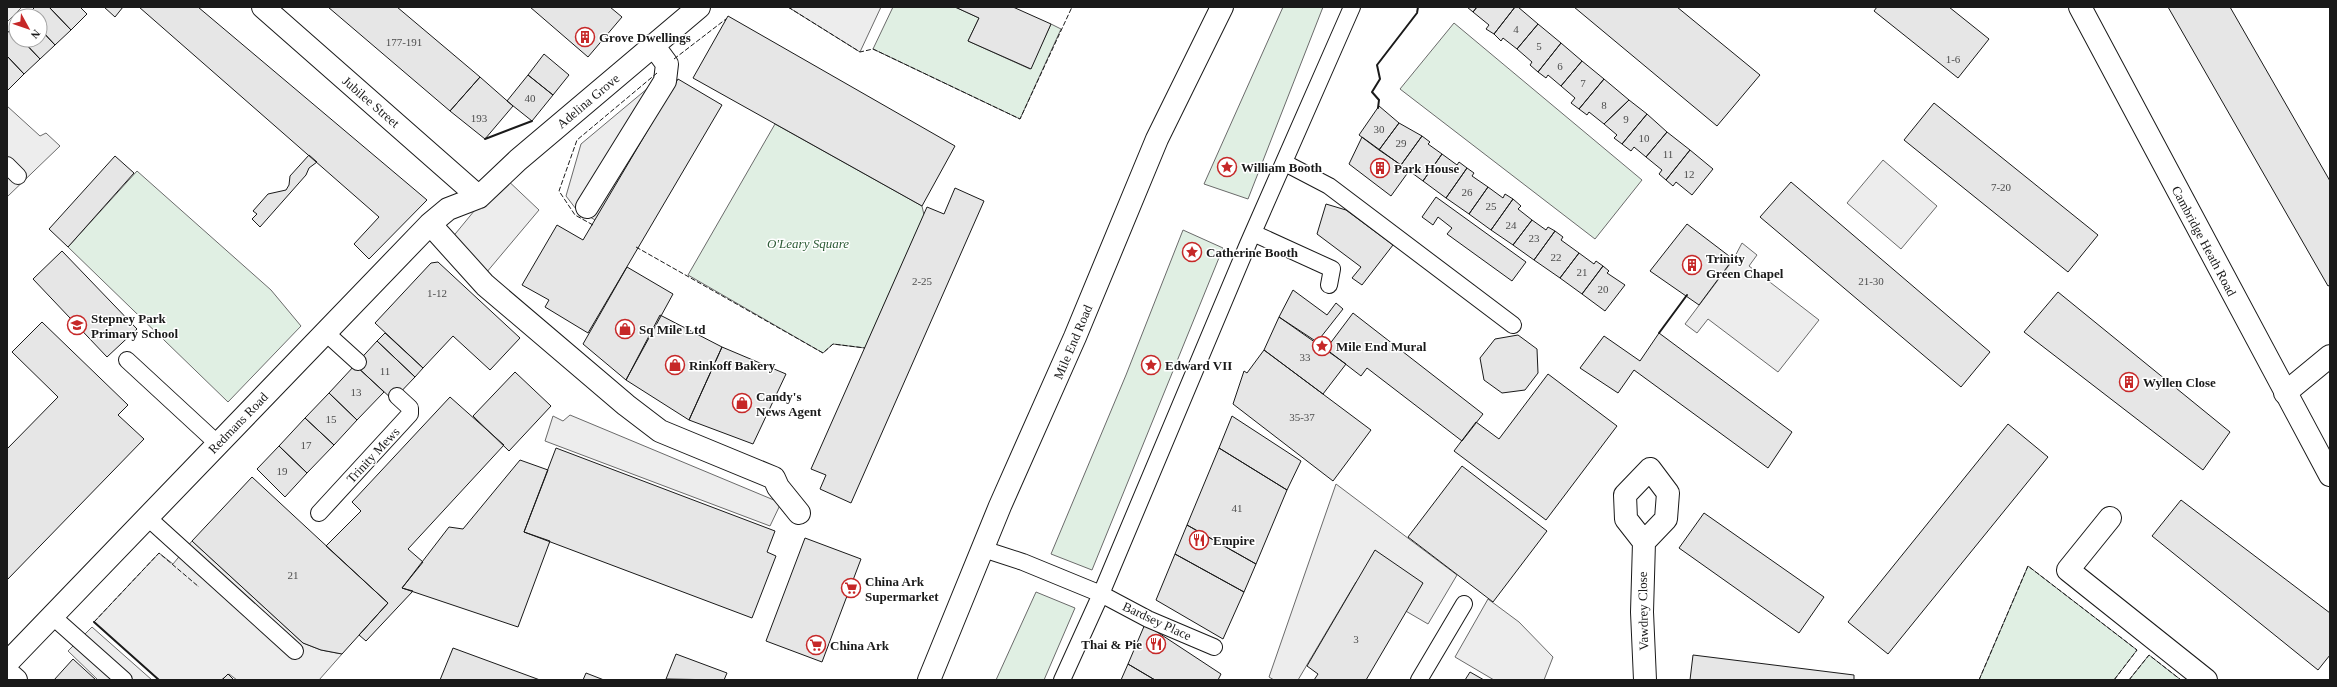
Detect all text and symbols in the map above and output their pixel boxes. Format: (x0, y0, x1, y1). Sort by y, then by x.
north arrow (8, 8, 48, 48)
house number: 4 (1513, 23, 1519, 35)
building icon: Grove Dwellings (574, 26, 596, 48)
text: N (28, 28, 43, 41)
place label: Grove Dwellings (599, 30, 691, 45)
house number: 177-191 (386, 36, 422, 48)
house number: 5 (1536, 40, 1542, 52)
house number: 1-6 (1946, 53, 1961, 65)
house number: 6 (1557, 60, 1563, 72)
street label: Adelina Grove (554, 70, 622, 131)
street label: Jubilee Street (340, 73, 403, 131)
house number: 7 (1580, 77, 1586, 89)
house number: 40 (525, 92, 536, 104)
house number: 8 (1601, 99, 1607, 111)
house number: 193 (471, 112, 488, 124)
house number: 9 (1623, 113, 1629, 125)
house number: 30 (1374, 123, 1385, 135)
house number: 10 (1639, 132, 1650, 144)
house number: 29 (1396, 137, 1407, 149)
house number: 11 (1663, 148, 1673, 160)
place icon: William Booth (1216, 156, 1238, 178)
building icon: Park House (1369, 157, 1391, 179)
place label: William Booth (1241, 160, 1323, 175)
place label: Park House (1394, 161, 1460, 176)
house number: 12 (1684, 168, 1695, 180)
house number: 7-20 (1991, 181, 2012, 193)
street label: Cambridge Heath Road (2169, 183, 2240, 299)
house number: 26 (1462, 186, 1473, 198)
house number: 25 (1486, 200, 1497, 212)
house number: 24 (1506, 219, 1517, 231)
house number: 23 (1529, 232, 1540, 244)
park label: O'Leary Square (767, 236, 849, 251)
place icon: Catherine Booth (1181, 241, 1203, 263)
place label: Catherine Booth (1206, 245, 1299, 260)
house number: 22 (1551, 251, 1562, 263)
place label: Trinity Green Chapel (1706, 251, 1784, 281)
building icon: Trinity Green Chapel (1681, 254, 1703, 276)
house number: 21 (1577, 266, 1588, 278)
house number: 2-25 (912, 275, 933, 287)
house number: 21-30 (1858, 275, 1884, 287)
house number: 20 (1598, 283, 1609, 295)
house number: 1-12 (427, 287, 447, 299)
street label: Mile End Road (1051, 302, 1096, 381)
place label: Stepney Park Primary School (91, 311, 178, 341)
school or university icon: Stepney Park Primary School (66, 314, 88, 336)
shop icon: Sq Mile Ltd (614, 318, 636, 340)
place label: Sq Mile Ltd (639, 322, 706, 337)
place icon: Mile End Mural (1311, 335, 1333, 357)
place label: Mile End Mural (1336, 339, 1427, 354)
house number: 33 (1300, 351, 1311, 363)
shop icon: Rinkoff Bakery (664, 354, 686, 376)
place icon: Edward VII (1140, 354, 1162, 376)
place label: Rinkoff Bakery (689, 358, 776, 373)
place label: Edward VII (1165, 358, 1232, 373)
house number: 11 (380, 365, 390, 377)
building icon: Wyllen Close (2118, 371, 2140, 393)
place label: Wyllen Close (2143, 375, 2216, 390)
house number: 13 (351, 386, 362, 398)
street label: Redmans Road (205, 389, 271, 457)
place label: Candy's News Agent (756, 389, 822, 419)
shop icon: Candy's News Agent (731, 392, 753, 414)
house number: 35-37 (1289, 411, 1315, 423)
house number: 15 (326, 413, 337, 425)
street label: Trinity Mews (343, 424, 403, 486)
house number: 17 (301, 439, 312, 451)
house number: 19 (277, 465, 288, 477)
house number: 41 (1232, 502, 1243, 514)
restaurant icon: Empire (1188, 529, 1210, 551)
place label: Empire (1213, 533, 1255, 548)
house number: 21 (288, 569, 299, 581)
street label: Vawdrey Close (1635, 571, 1651, 651)
place label: China Ark Supermarket (865, 574, 939, 604)
supermarket icon: China Ark Supermarket (840, 577, 862, 599)
street label: Bardsey Place (1120, 599, 1194, 644)
restaurant icon: Thai & Pie (1145, 633, 1167, 655)
house number: 3 (1353, 633, 1359, 645)
supermarket icon: China Ark (805, 634, 827, 656)
place label: Thai & Pie (1081, 637, 1142, 652)
place label: China Ark (830, 638, 890, 653)

